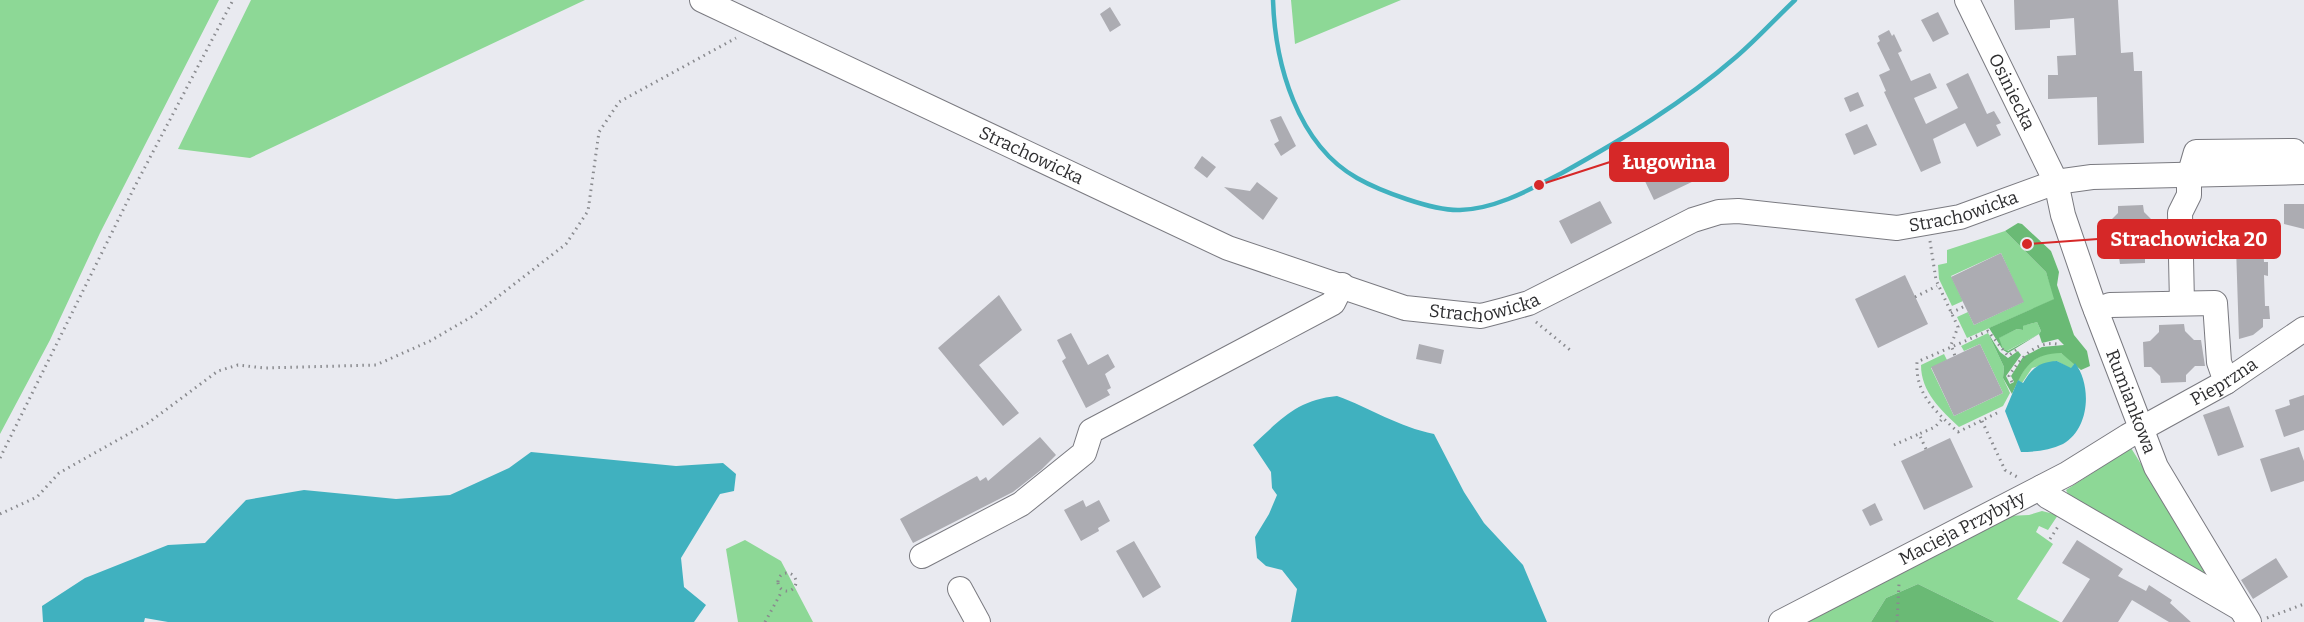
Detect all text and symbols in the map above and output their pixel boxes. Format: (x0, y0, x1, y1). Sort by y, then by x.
street label: Osiniecka (1984, 50, 2040, 134)
street label: Strachowicka (976, 121, 1087, 189)
callout: Ługowina (1610, 143, 1728, 181)
text: Ługowina (1622, 150, 1716, 174)
street label: Strachowicka (1907, 186, 2021, 237)
callout: Strachowicka 20 (2098, 220, 2280, 258)
text: Strachowicka 20 (2110, 227, 2268, 251)
street label: Strachowicka (1428, 288, 1544, 327)
street label: Rumiankowa (2101, 346, 2161, 457)
street label: Pieprzna (2187, 353, 2262, 410)
street label: Macieja Przybyły (1895, 486, 2030, 570)

